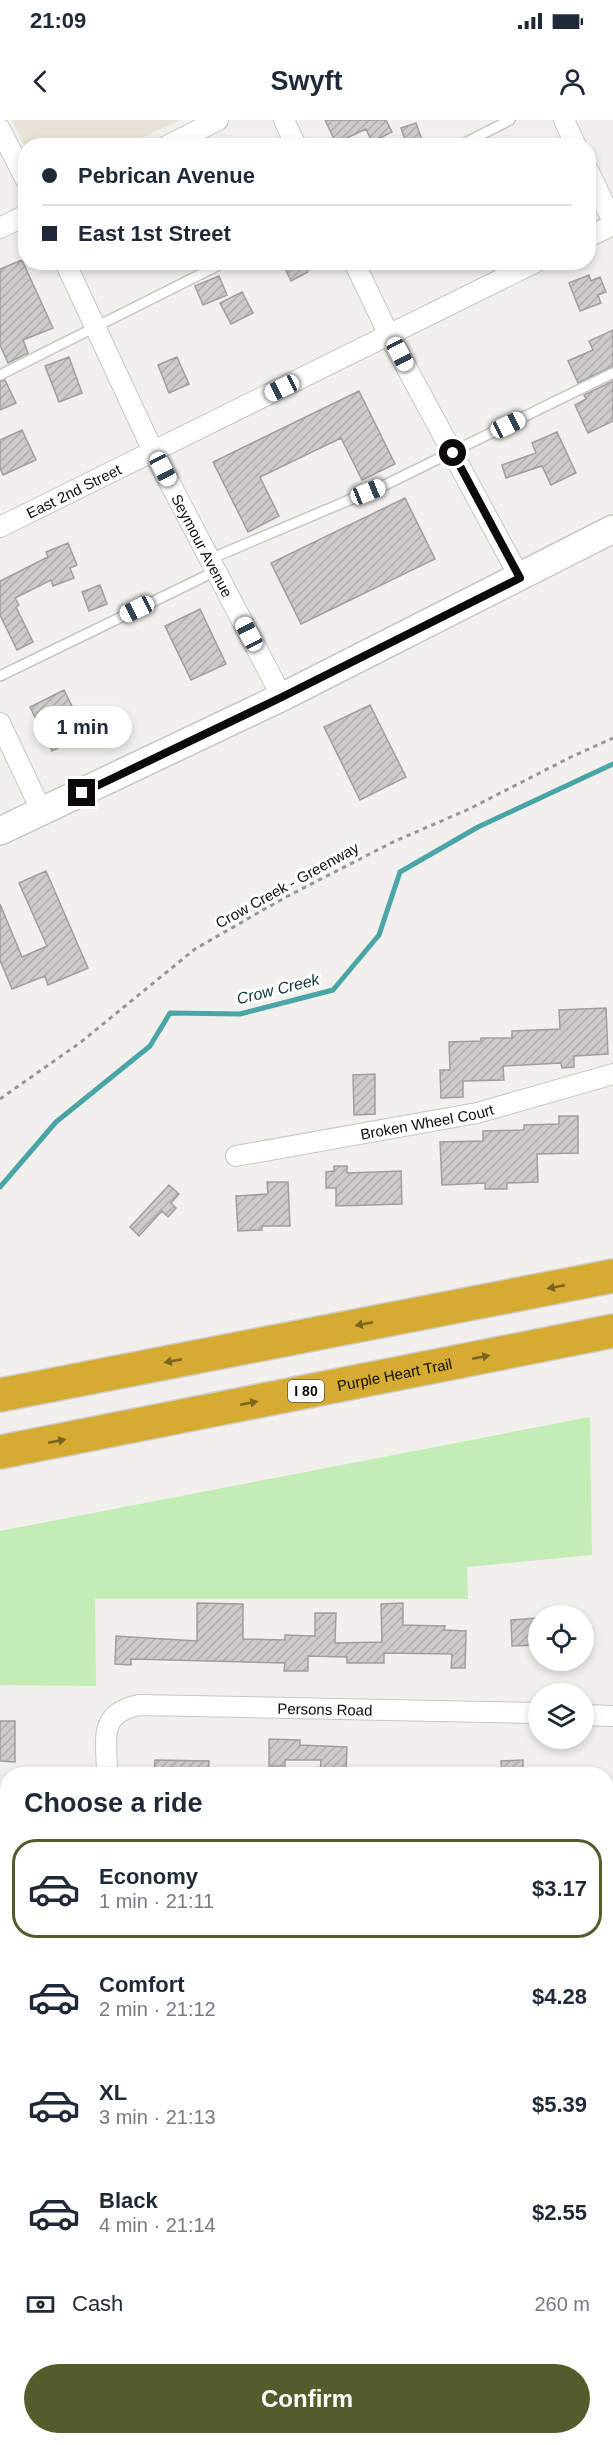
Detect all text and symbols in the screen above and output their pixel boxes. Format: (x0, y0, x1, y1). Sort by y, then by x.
text: 21:09 (30, 8, 86, 33)
icon: back (24, 65, 57, 98)
icon: person (556, 65, 589, 98)
text: Swyft (270, 66, 343, 96)
text: Pebrican Avenue (78, 163, 255, 188)
text: East 1st Street (78, 221, 231, 246)
car (384, 334, 416, 374)
car (262, 372, 302, 404)
car (488, 409, 528, 441)
route start (439, 439, 466, 466)
car (147, 449, 179, 489)
street label: East 2nd Street (23, 460, 124, 521)
car (348, 477, 388, 507)
street label: Seymour Avenue (168, 491, 236, 600)
car (117, 593, 157, 625)
car (233, 614, 265, 654)
callout: 1 min (32, 706, 132, 748)
text: 1 min (56, 716, 109, 738)
route end (68, 779, 95, 806)
street label: Crow Creek - Greenway (213, 838, 362, 931)
water label: Crow Creek (235, 970, 322, 1007)
street label: Broken Wheel Court (359, 1100, 496, 1142)
one-way arrow (546, 1283, 565, 1292)
one-way arrow (354, 1320, 373, 1329)
one-way arrow (472, 1352, 491, 1361)
street label: Purple Heart Trail (335, 1355, 453, 1394)
one-way arrow (163, 1357, 182, 1366)
road number: I 80 (288, 1380, 324, 1402)
one-way arrow (239, 1398, 258, 1407)
one-way arrow (48, 1436, 67, 1445)
map controls (528, 1605, 594, 1749)
button: locate (528, 1605, 594, 1671)
button: layers (528, 1683, 594, 1749)
street label: Persons Road (277, 1699, 373, 1718)
text: Choose a ride (24, 1788, 203, 1818)
icon: car (27, 1862, 81, 1916)
text: Economy (99, 1864, 198, 1889)
text: $3.17 (532, 1876, 587, 1901)
text: 1 min · 21:11 (99, 1890, 214, 1912)
icon: car (27, 1970, 81, 2024)
text: Comfort (99, 1972, 185, 1997)
text: $4.28 (532, 1984, 587, 2009)
text: 2 min · 21:12 (99, 1998, 216, 2020)
icon: car (27, 2078, 81, 2132)
text: XL (99, 2080, 127, 2105)
text: $5.39 (532, 2092, 587, 2117)
text: 3 min · 21:13 (99, 2106, 216, 2128)
icon: car (27, 2186, 81, 2240)
text: Black (99, 2188, 158, 2213)
text: $2.55 (532, 2200, 587, 2225)
text: 4 min · 21:14 (99, 2214, 216, 2236)
icon: cash (24, 2288, 57, 2321)
text: Cash (72, 2291, 123, 2316)
text: 260 m (534, 2293, 590, 2315)
button: Confirm (24, 2364, 590, 2433)

